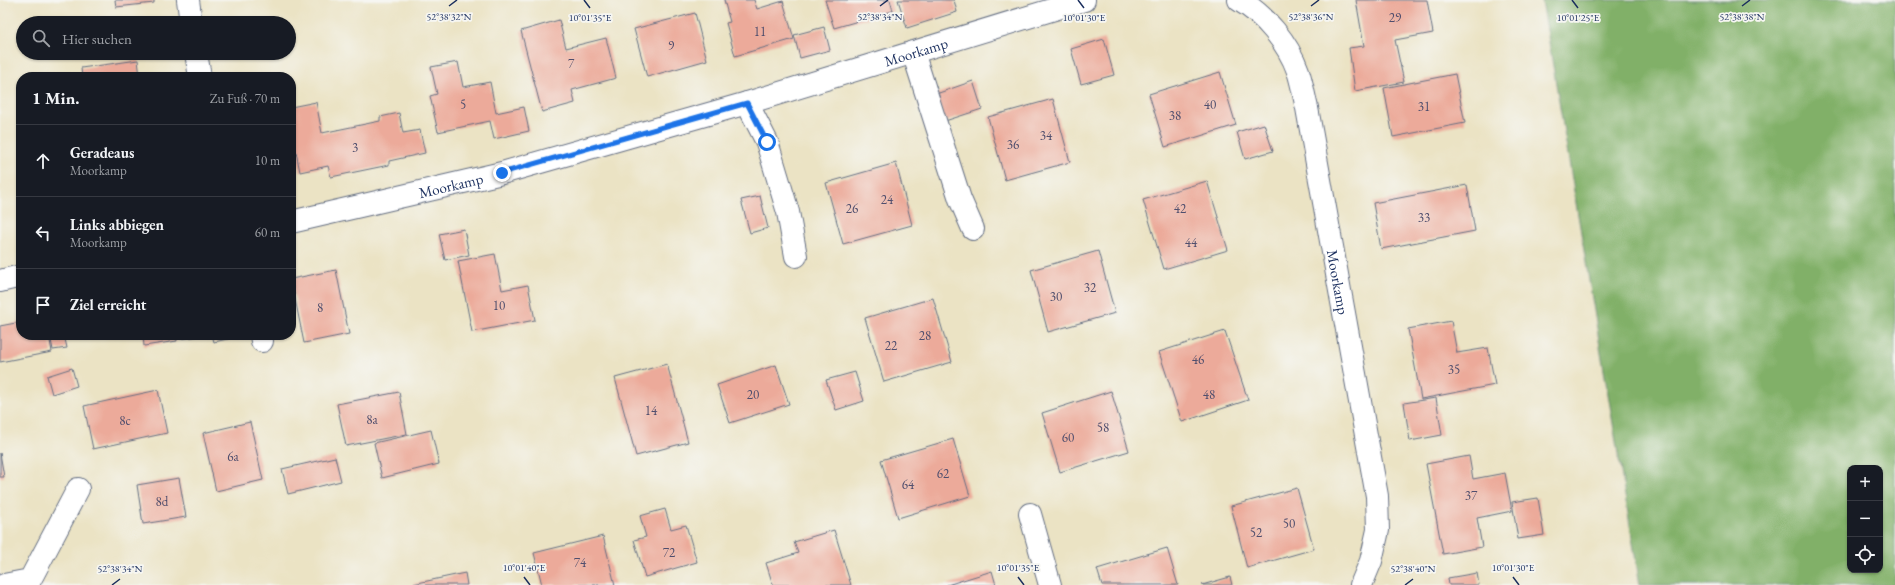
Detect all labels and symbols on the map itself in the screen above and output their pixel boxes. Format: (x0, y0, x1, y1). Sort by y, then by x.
house number: 29 (1389, 9, 1402, 26)
text: 52°38'32"N (427, 10, 472, 23)
text: 52°38'34"N (858, 10, 903, 23)
text: 52°38'36"N (1289, 10, 1334, 23)
text: 52°38'38"N (1720, 10, 1765, 23)
text: 10°01'35"E (569, 11, 612, 24)
text: 10°01'30"E (1063, 11, 1106, 24)
text: 10°01'25"E (1557, 11, 1600, 24)
house number: 11 (754, 23, 766, 40)
street label: Moorkamp (882, 33, 950, 70)
house number: 9 (668, 37, 675, 54)
house number: 7 (568, 55, 575, 72)
house number: 5 (460, 96, 466, 113)
house number: 40 (1204, 96, 1216, 113)
house number: 31 (1418, 98, 1430, 115)
house number: 38 (1169, 107, 1181, 124)
house number: 34 (1040, 127, 1053, 144)
route start (758, 133, 776, 151)
house number: 36 (1007, 136, 1019, 153)
house number: 3 (352, 139, 358, 156)
route end (493, 164, 511, 182)
street label: Moorkamp (417, 168, 485, 202)
house number: 24 (881, 191, 894, 208)
house number: 26 (846, 200, 858, 217)
house number: 42 (1174, 200, 1187, 217)
house number: 33 (1418, 209, 1430, 226)
house number: 44 (1185, 234, 1198, 251)
street label: Moorkamp (1323, 248, 1354, 316)
house number: 32 (1084, 279, 1097, 296)
house number: 30 (1050, 288, 1062, 305)
house number: 10 (493, 297, 505, 314)
house number: 8 (317, 299, 323, 316)
house number: 28 (919, 327, 931, 344)
house number: 22 (885, 337, 898, 354)
house number: 46 (1192, 351, 1204, 368)
house number: 35 (1448, 361, 1460, 378)
house number: 20 (747, 386, 759, 403)
house number: 48 (1203, 386, 1215, 403)
house number: 14 (645, 402, 658, 419)
house number: 8a (366, 411, 379, 428)
house number: 8c (119, 412, 131, 429)
house number: 58 (1097, 419, 1109, 436)
house number: 60 (1062, 429, 1074, 446)
house number: 6a (227, 448, 240, 465)
house number: 62 (937, 465, 950, 482)
house number: 64 (902, 476, 915, 493)
house number: 37 (1465, 487, 1478, 504)
house number: 8d (156, 493, 169, 510)
house number: 50 (1283, 515, 1295, 532)
house number: 52 (1250, 524, 1263, 541)
house number: 72 (663, 544, 676, 561)
house number: 74 (574, 554, 587, 571)
text: 10°01'40"E (503, 561, 546, 574)
text: 10°01'35"E (997, 561, 1040, 574)
text: 10°01'30"E (1492, 561, 1535, 574)
text: 52°38'34"N (98, 562, 143, 575)
text: 52°38'40"N (1391, 562, 1436, 575)

